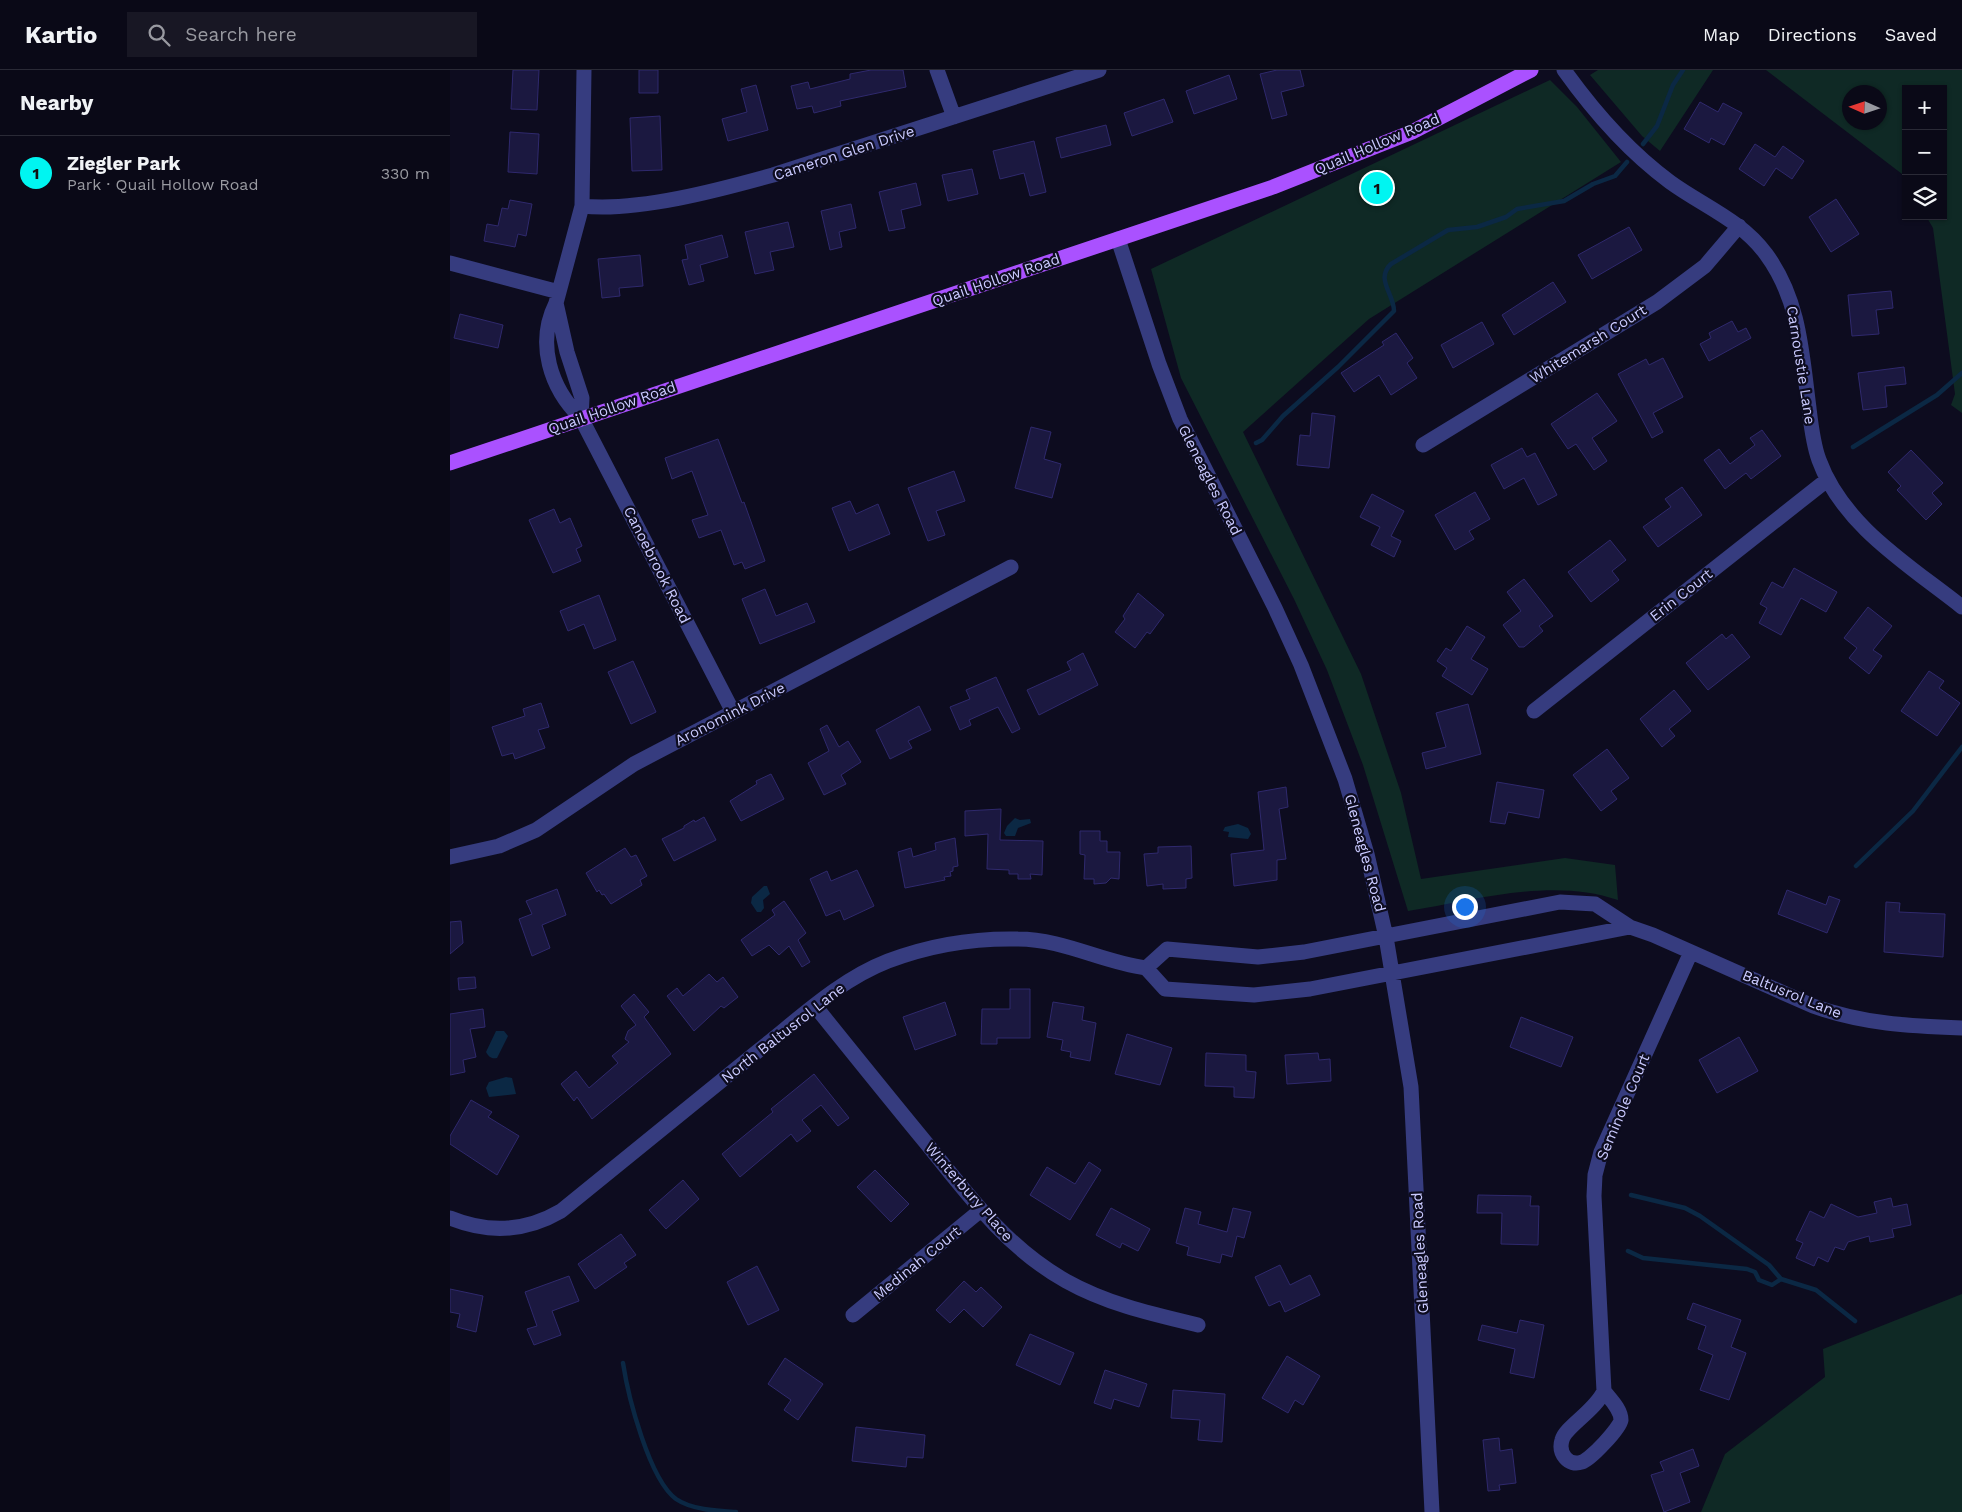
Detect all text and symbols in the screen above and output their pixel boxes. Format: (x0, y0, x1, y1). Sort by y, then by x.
search box (127, 12, 477, 57)
text: Kartio (25, 21, 97, 49)
icon: search (145, 21, 173, 49)
text: Search here (185, 23, 297, 46)
text: Map (1703, 24, 1740, 45)
text: Directions (1768, 24, 1857, 45)
text: Saved (1885, 24, 1937, 45)
north arrow (1842, 85, 1887, 130)
map controls (1902, 85, 1947, 220)
button: + (1902, 85, 1947, 130)
text: Nearby (20, 90, 93, 115)
street label: Quail Hollow Road (1312, 110, 1442, 178)
street label: Cameron Glen Drive (771, 122, 917, 184)
button: − (1902, 130, 1947, 175)
text: Ziegler Park (67, 152, 180, 175)
text: 1 (33, 164, 39, 183)
text: 330 m (381, 164, 430, 183)
pin: 1 (1361, 169, 1393, 207)
text: Park · Quail Hollow Road (67, 175, 258, 194)
button: layers (1902, 175, 1947, 220)
street label: Quail Hollow Road (930, 250, 1062, 310)
street label: Whitemarsh Court (1526, 300, 1650, 387)
street label: Carnoustie Lane (1783, 304, 1819, 426)
street label: Quail Hollow Road (546, 378, 678, 438)
street label: Gleneagles Road (1174, 422, 1246, 538)
street label: Canoebrook Road (620, 503, 694, 627)
street label: Erin Court (1646, 565, 1716, 625)
street label: Aronomink Drive (672, 678, 788, 750)
street label: Gleneagles Road (1341, 792, 1389, 914)
your location (1452, 894, 1478, 920)
street label: Baltusrol Lane (1740, 966, 1844, 1022)
street label: North Baltusrol Lane (718, 979, 848, 1087)
street label: Seminole Court (1593, 1050, 1654, 1163)
street label: Winterbury Place (921, 1139, 1017, 1245)
street label: Gleneagles Road (1408, 1192, 1432, 1314)
street label: Medinah Court (870, 1222, 965, 1304)

